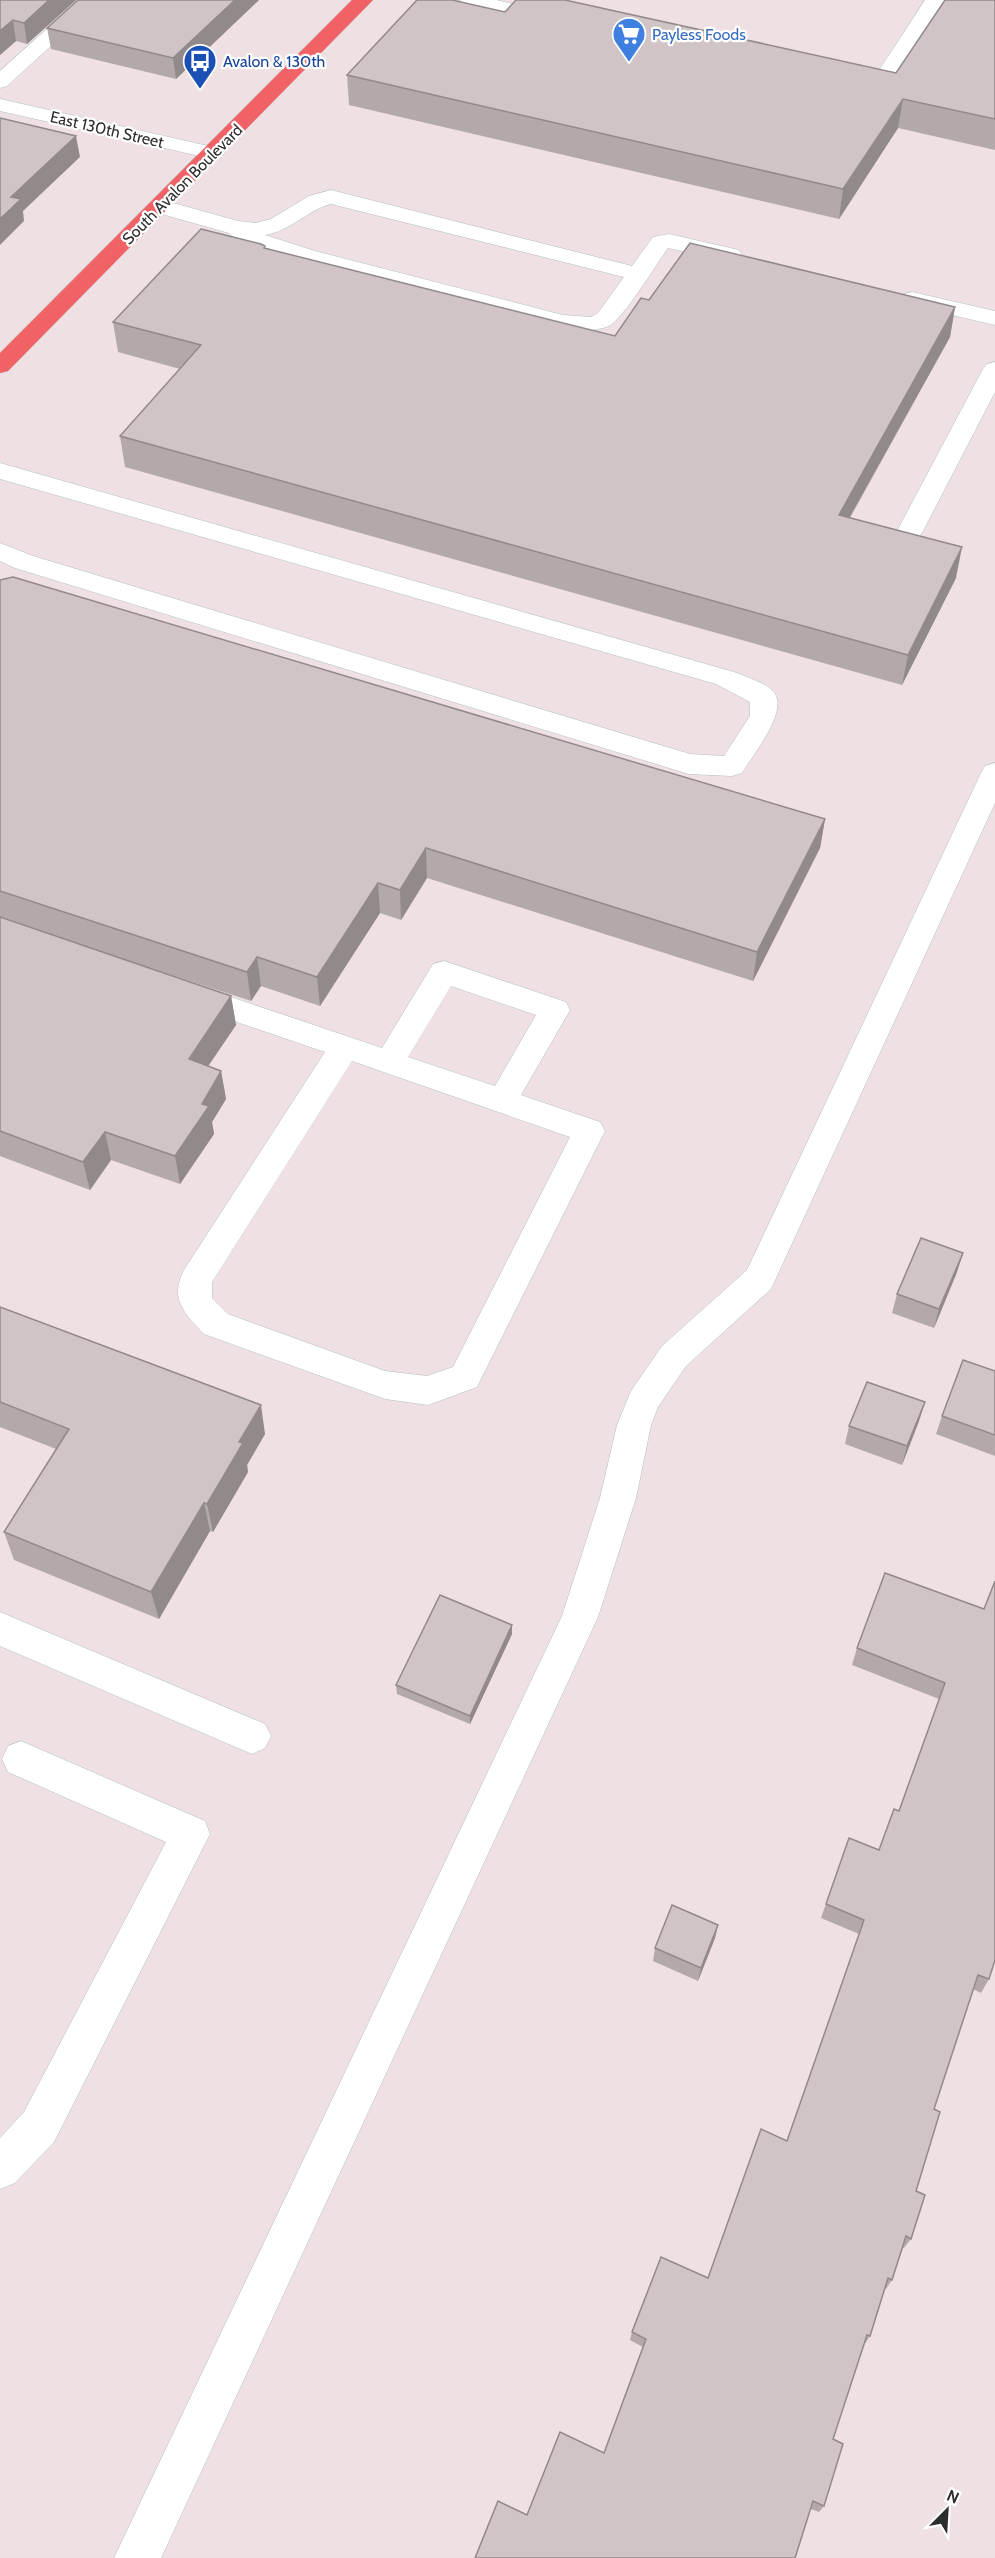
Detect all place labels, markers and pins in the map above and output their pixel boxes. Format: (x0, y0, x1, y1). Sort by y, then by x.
supermarket icon: Payless Foods (611, 16, 647, 63)
place label: Payless Foods (652, 25, 746, 44)
bus stop icon: Avalon & 130th (182, 43, 218, 90)
place label: Avalon & 130th (223, 52, 325, 71)

